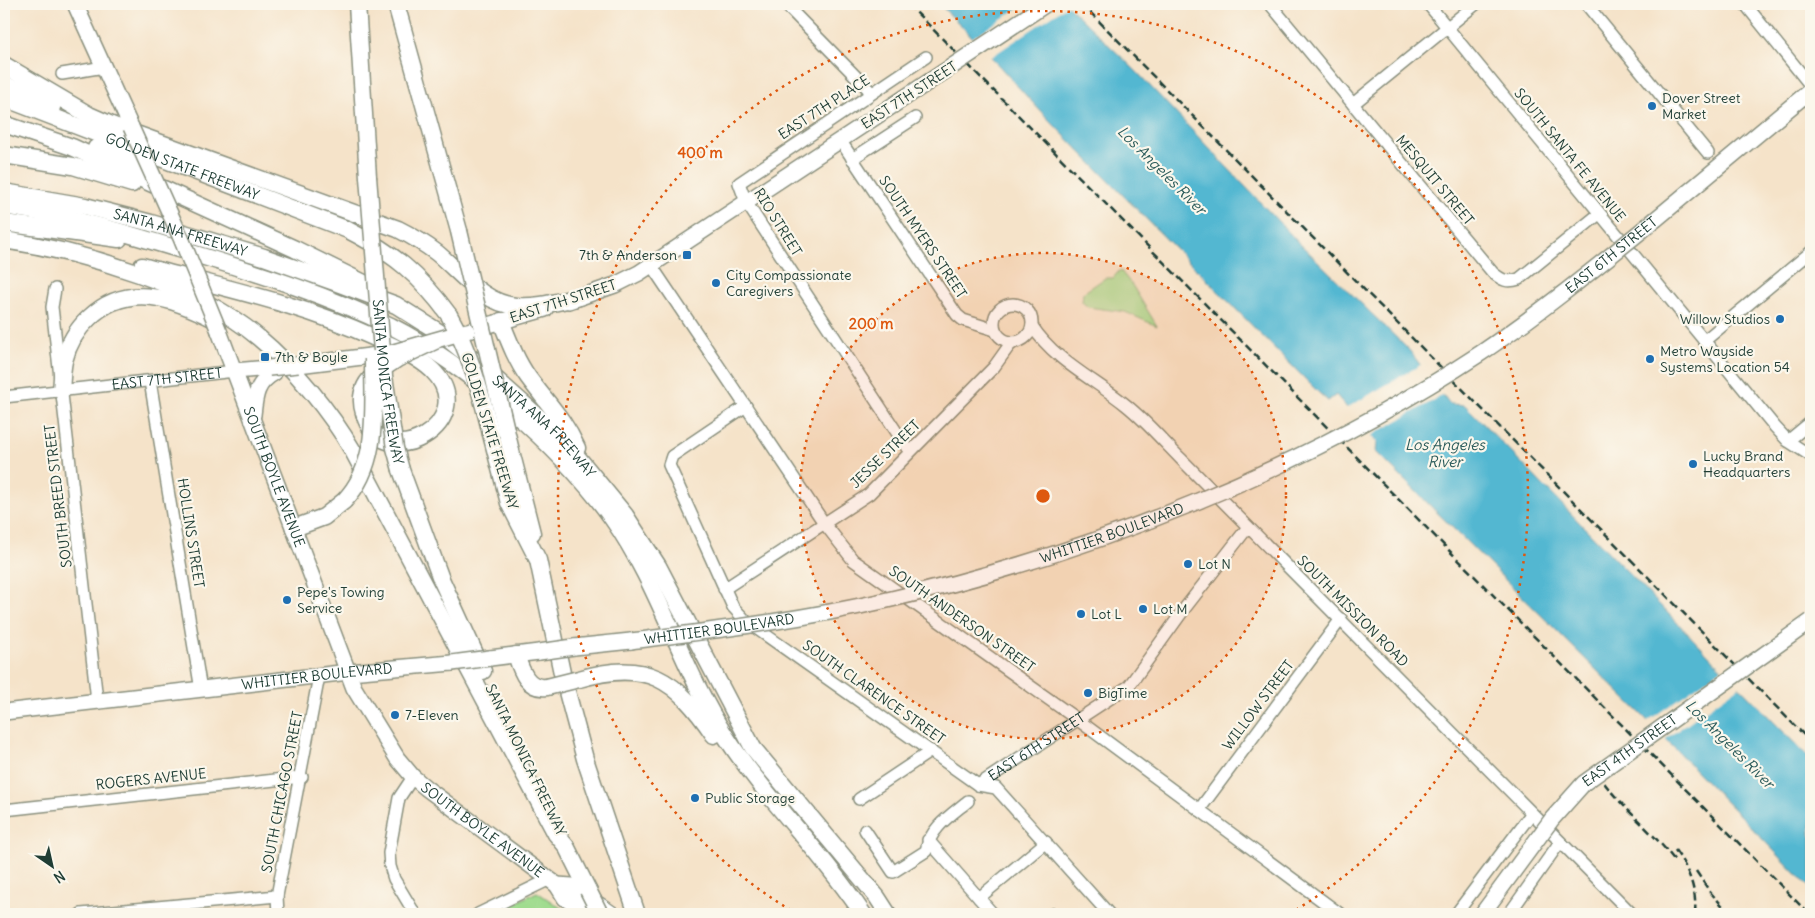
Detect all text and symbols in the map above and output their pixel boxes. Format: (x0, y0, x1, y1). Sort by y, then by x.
street label: EAST 7TH STREET (858, 57, 960, 133)
street label: EAST 7TH PLACE (775, 71, 873, 143)
street label: SOUTH SANTA FE AVENUE (1510, 84, 1630, 226)
place label: Dover Street Market (1662, 89, 1741, 123)
marker: Dover Street Market (1646, 100, 1658, 112)
water label: Los Angeles River (1114, 122, 1212, 220)
street label: GOLDEN STATE FREEWAY (103, 129, 262, 204)
street label: MESQUIT STREET (1392, 131, 1478, 229)
text: 400 m (677, 143, 723, 162)
street label: SOUTH MYERS STREET (875, 172, 971, 302)
street label: RIO STREET (750, 185, 806, 259)
street label: SANTA ANA FREEWAY (111, 205, 249, 260)
street label: EAST 6TH STREET (1562, 213, 1661, 297)
place label: 7th & Anderson (579, 246, 677, 264)
marker: 7th & Anderson (681, 249, 693, 261)
place label: City Compassionate Caregivers (726, 266, 852, 300)
street label: EAST 7TH STREET (507, 275, 619, 327)
marker: City Compassionate Caregivers (710, 277, 722, 289)
street label: SANTA MONICA FREEWAY (369, 299, 408, 467)
place label: Willow Studios (1680, 310, 1770, 328)
marker: Willow Studios (1774, 313, 1786, 325)
text: 200 m (849, 314, 893, 333)
place label: Metro Wayside Systems Location 54 (1660, 342, 1790, 376)
place label: 7th & Boyle (275, 348, 348, 366)
street label: GOLDEN STATE FREEWAY (458, 350, 523, 512)
marker: 7th & Boyle (259, 351, 271, 363)
marker: Metro Wayside Systems Location 54 (1644, 353, 1656, 365)
street label: EAST 7TH STREET (111, 364, 223, 394)
street label: SANTA ANA FREEWAY (489, 371, 600, 481)
street label: SOUTH BOYLE AVENUE (239, 404, 309, 550)
street label: JESSE STREET (846, 416, 924, 492)
street label: SOUTH BREED STREET (40, 423, 76, 569)
water label: Los Angeles River (1405, 435, 1486, 471)
place label: Lucky Brand Headquarters (1703, 447, 1790, 481)
marker: Lucky Brand Headquarters (1687, 458, 1699, 470)
street label: HOLLINS STREET (173, 477, 209, 589)
centre of rings (1034, 487, 1052, 505)
street label: WHITTIER BOULEVARD (1037, 499, 1186, 567)
street label: SOUTH MISSION ROAD (1294, 552, 1413, 671)
place label: Lot N (1198, 555, 1231, 573)
marker: Lot N (1182, 558, 1194, 570)
street label: SOUTH ANDERSON STREET (886, 562, 1038, 676)
place label: Pepe's Towing Service (297, 583, 385, 617)
marker: Pepe's Towing Service (281, 594, 293, 606)
place label: Lot M (1153, 600, 1188, 618)
marker: Lot M (1137, 603, 1149, 615)
place label: Lot L (1091, 605, 1122, 623)
marker: Lot L (1075, 608, 1087, 620)
street label: WHITTIER BOULEVARD (643, 609, 796, 648)
street label: SOUTH CLARENCE STREET (799, 636, 949, 748)
street label: WILLOW STREET (1218, 656, 1298, 754)
street label: WHITTIER BOULEVARD (240, 659, 393, 693)
street label: SANTA MONICA FREEWAY (481, 681, 571, 839)
place label: BigTime (1098, 684, 1147, 702)
marker: BigTime (1082, 687, 1094, 699)
water label: Los Angeles River (1682, 696, 1780, 794)
place label: 7-Eleven (405, 706, 459, 724)
street label: EAST 6TH STREET (985, 708, 1088, 785)
marker: 7-Eleven (389, 709, 401, 721)
street label: SOUTH CHICAGO STREET (258, 710, 306, 874)
street label: EAST 4TH STREET (1579, 711, 1680, 790)
street label: ROGERS AVENUE (95, 764, 207, 794)
street label: SOUTH BOYLE AVENUE (417, 779, 548, 881)
place label: Public Storage (705, 789, 795, 807)
marker: Public Storage (689, 792, 701, 804)
north arrow (28, 840, 78, 890)
text: N (50, 867, 68, 887)

